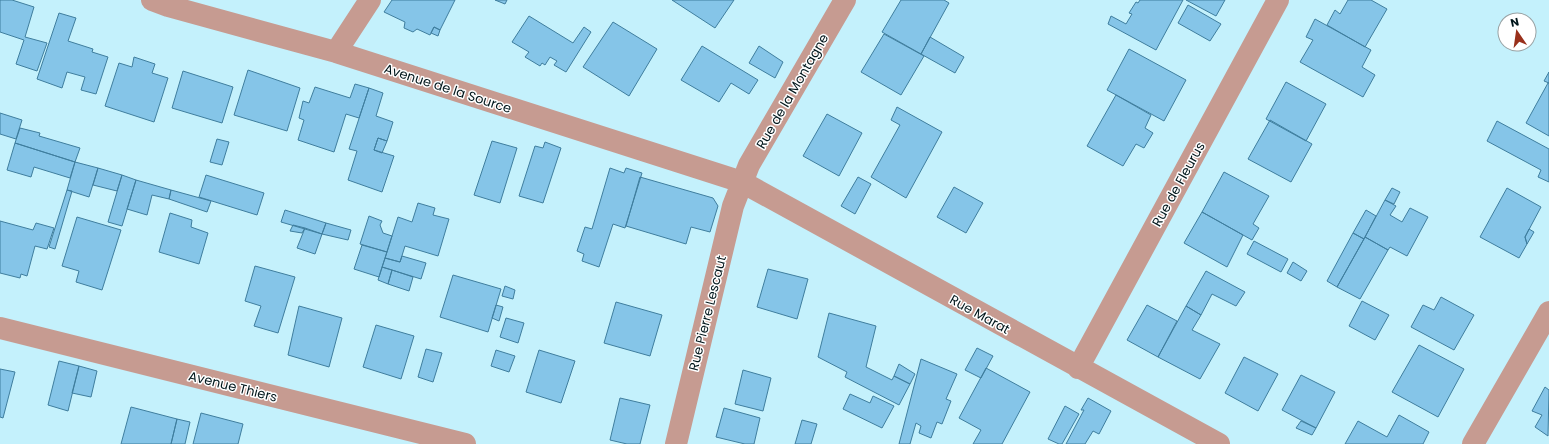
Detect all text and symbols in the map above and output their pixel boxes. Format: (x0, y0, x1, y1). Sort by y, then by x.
north arrow (1497, 12, 1537, 52)
text: N (1509, 14, 1521, 31)
street label: Rue de la Montagne (752, 30, 833, 152)
street label: Avenue de la Source (382, 59, 514, 118)
street label: Rue de Fleurus (1147, 138, 1210, 230)
street label: Rue Pierre Lescaut (684, 253, 731, 373)
street label: Rue Marat (946, 290, 1014, 339)
street label: Avenue Thiers (187, 366, 279, 407)

